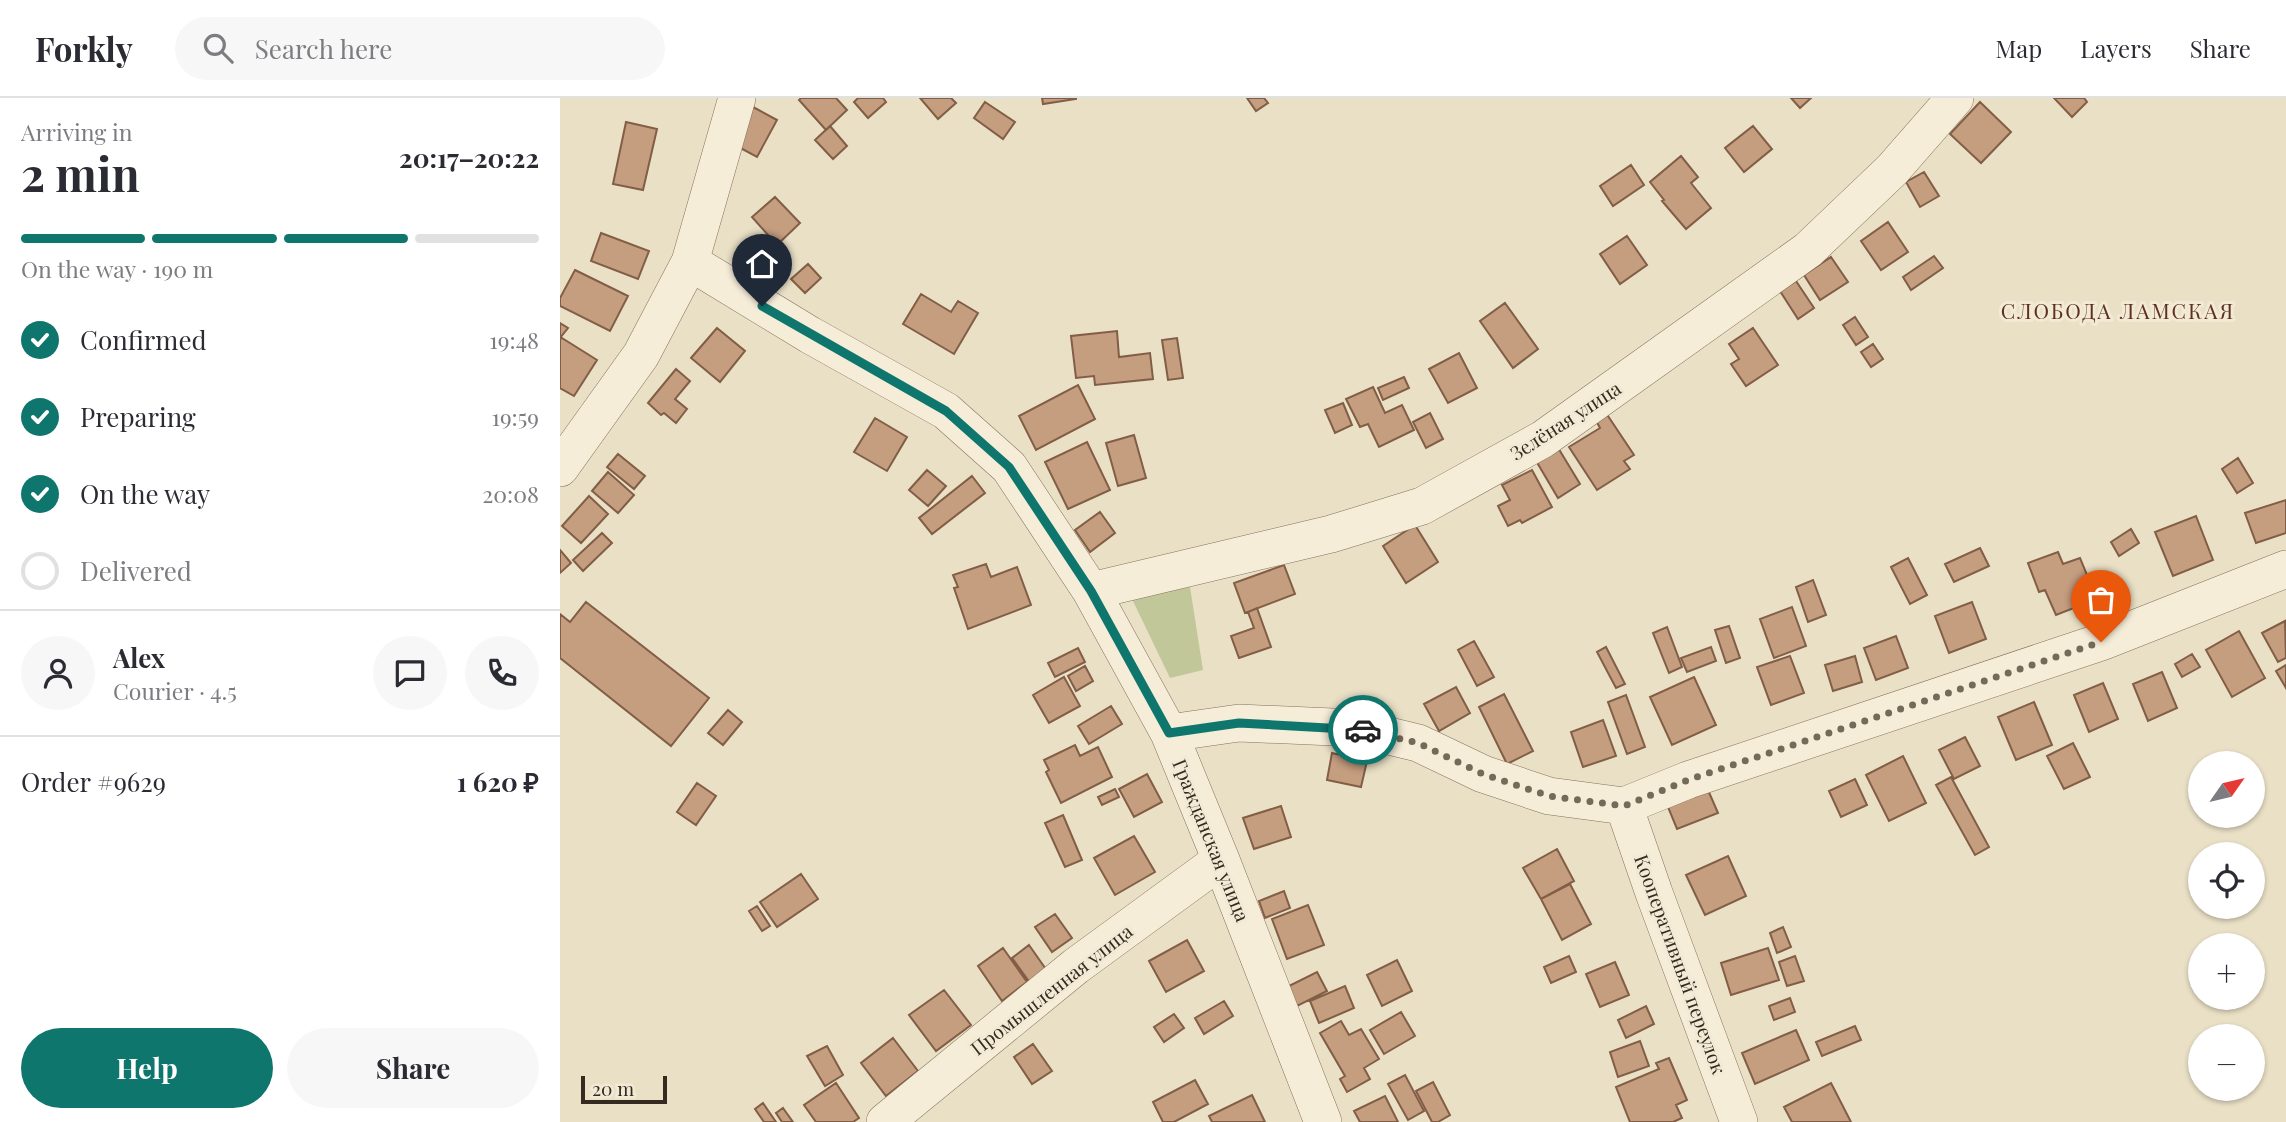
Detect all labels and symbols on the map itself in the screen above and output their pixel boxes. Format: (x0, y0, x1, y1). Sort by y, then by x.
pin (732, 234, 792, 306)
district label: СЛОБОДА ЛАМСКАЯ (2001, 296, 2235, 324)
street label: Зелёная улица (1505, 374, 1626, 466)
pin (2071, 570, 2131, 642)
courier (1328, 695, 1398, 765)
north arrow (2188, 751, 2264, 828)
street label: Гражданская улица (1167, 755, 1257, 926)
street label: Кооперативный переулок (1629, 851, 1733, 1077)
street label: Промышленная улица (965, 917, 1138, 1060)
scale bar (581, 1073, 667, 1105)

